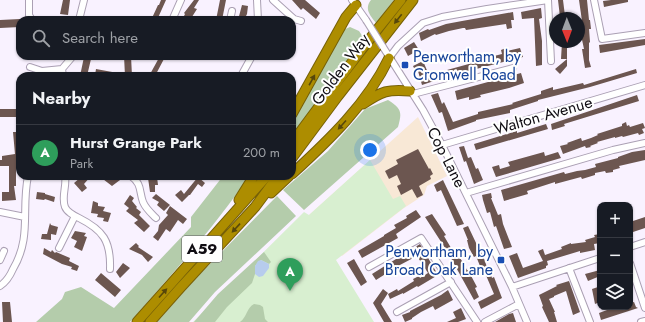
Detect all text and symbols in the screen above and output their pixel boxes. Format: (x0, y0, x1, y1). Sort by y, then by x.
north arrow (549, 12, 585, 48)
one-way arrow (394, 13, 402, 24)
search box (16, 16, 296, 60)
icon: search (30, 27, 52, 49)
text: Search here (62, 27, 138, 49)
street label: Golden Way (306, 28, 376, 110)
place label: Penwortham, by Cromwell Road (413, 45, 522, 86)
marker: Penwortham, by Cromwell Road (400, 60, 410, 70)
one-way arrow (308, 74, 315, 86)
text: Nearby (32, 86, 90, 110)
street label: Walton Avenue (491, 90, 595, 140)
one-way arrow (338, 119, 347, 130)
street label: Cop Lane (422, 123, 472, 191)
text: Hurst Grange Park (70, 132, 202, 154)
your location (360, 140, 380, 160)
text: A (40, 143, 50, 162)
text: 200 m (243, 143, 280, 162)
text: Park (70, 154, 93, 173)
map controls (597, 202, 633, 310)
button: + (597, 202, 633, 238)
one-way arrow (231, 223, 241, 233)
road number: A59 (182, 236, 222, 262)
button: − (597, 238, 633, 274)
place label: Penwortham, by Broad Oak Lane (385, 240, 494, 281)
marker: Penwortham, by Broad Oak Lane (496, 255, 506, 265)
pin: A (277, 258, 303, 291)
button: layers (597, 274, 633, 310)
one-way arrow (158, 288, 167, 298)

